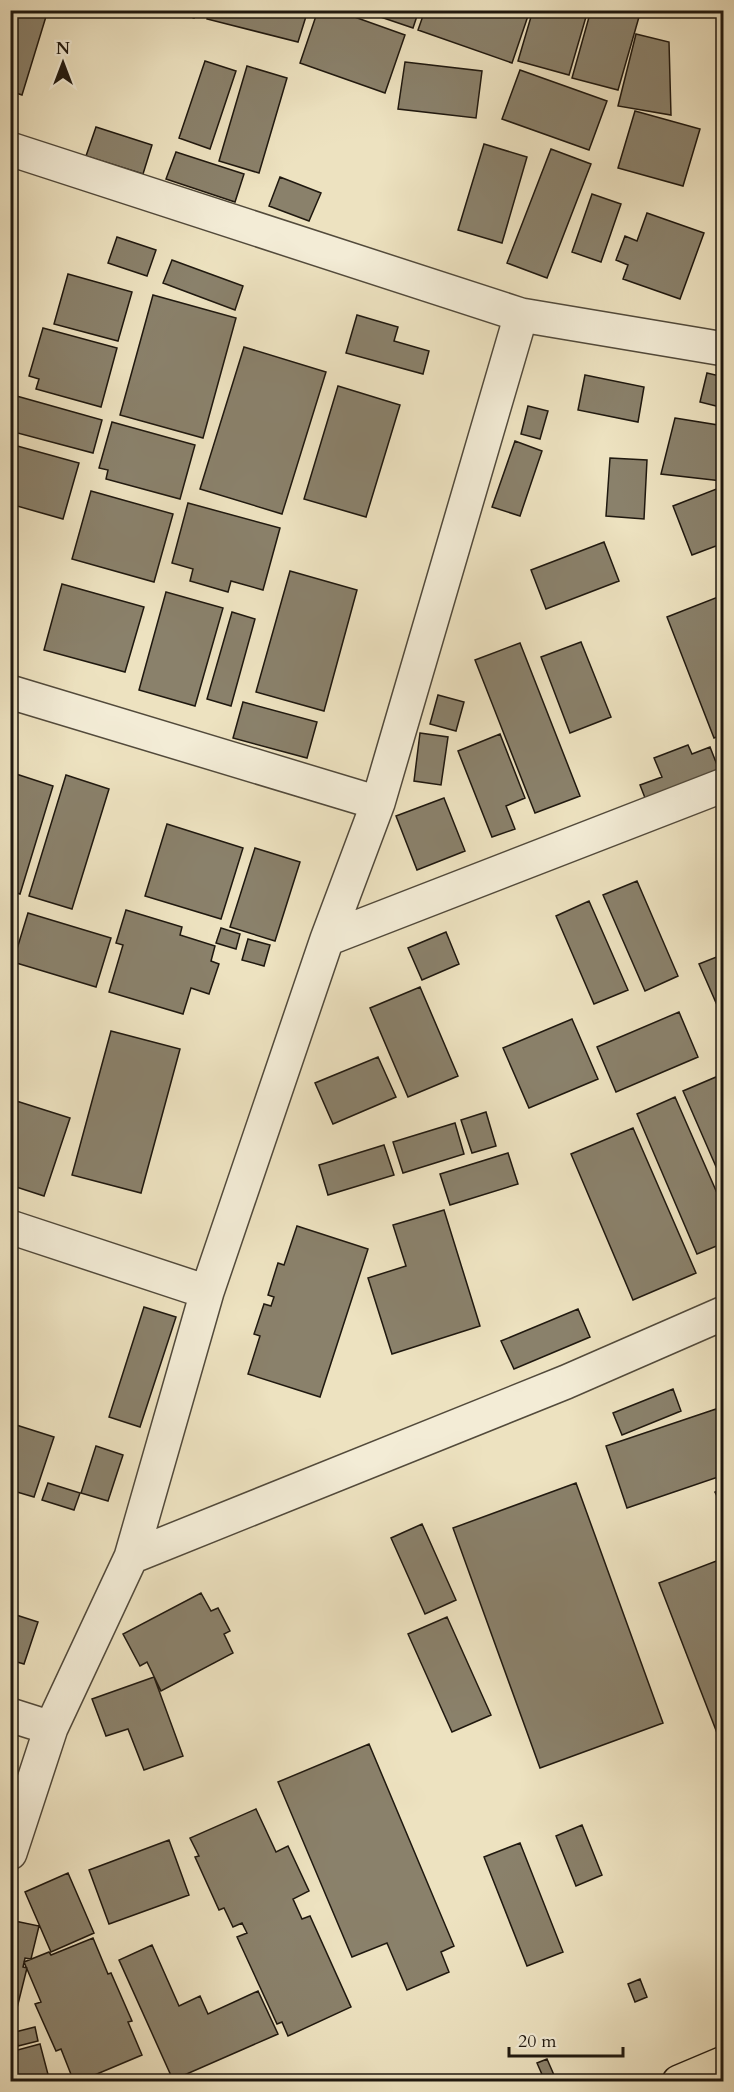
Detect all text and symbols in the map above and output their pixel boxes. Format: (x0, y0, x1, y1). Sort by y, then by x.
north arrow (33, 33, 93, 93)
text: N (56, 38, 70, 60)
scale bar (509, 2020, 623, 2058)
text: 20 m (518, 2029, 557, 2054)

